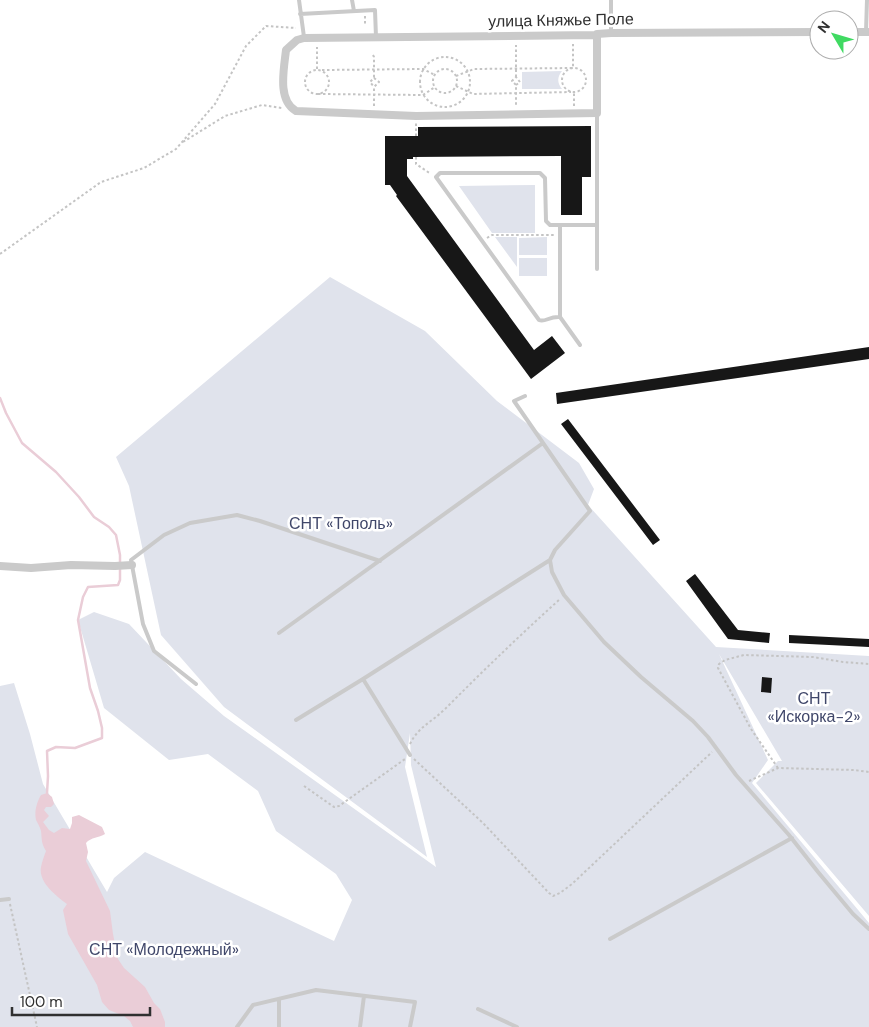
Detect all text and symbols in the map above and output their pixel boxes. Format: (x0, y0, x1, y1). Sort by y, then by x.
street label: улица Княжье Поле (488, 8, 634, 32)
north arrow (809, 10, 859, 60)
text: N (814, 17, 834, 37)
park label: СНТ «Тополь» (289, 513, 393, 534)
park label: СНТ «Искорка-2» (767, 688, 861, 727)
park label: СНТ «Молодежный» (89, 939, 239, 960)
scale bar (12, 984, 150, 1016)
text: 100 m (20, 992, 63, 1012)

